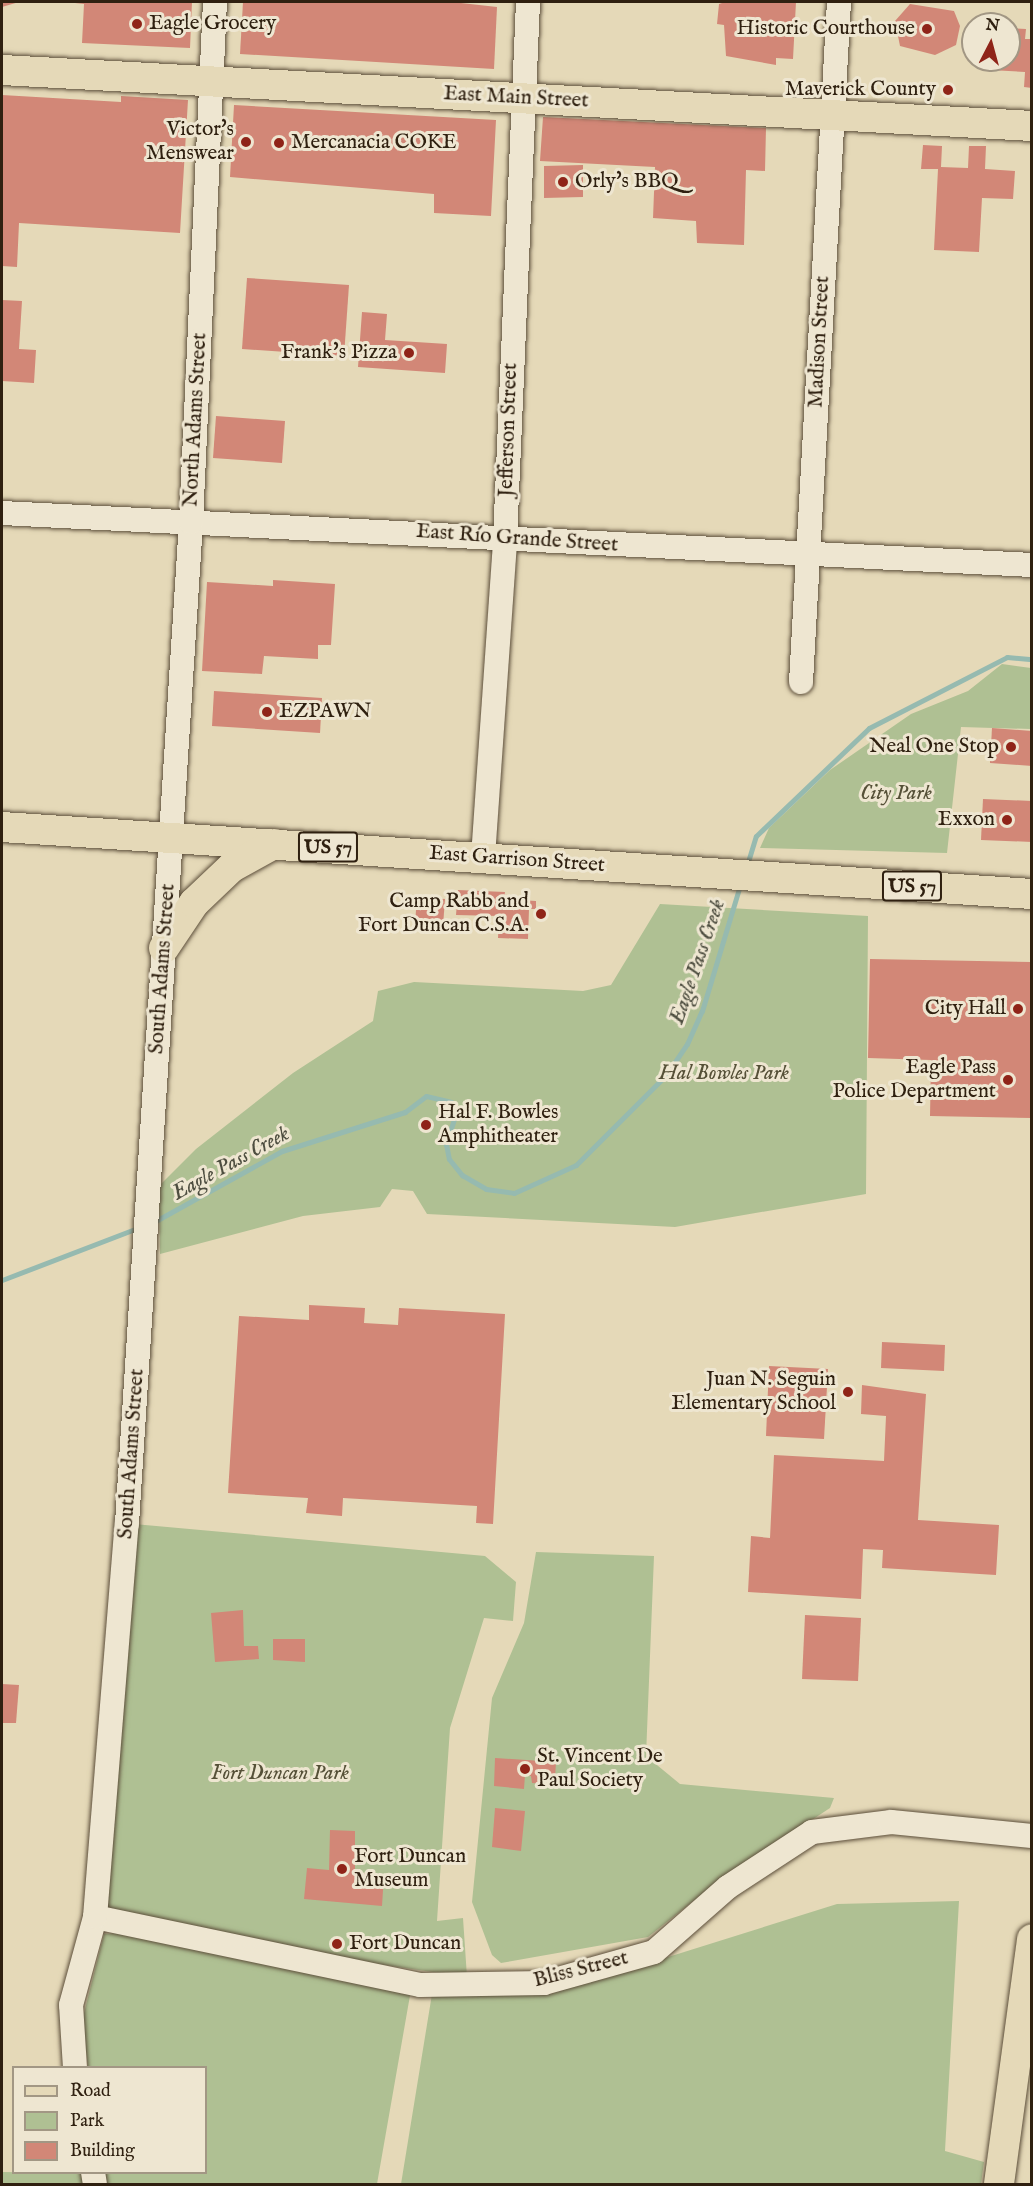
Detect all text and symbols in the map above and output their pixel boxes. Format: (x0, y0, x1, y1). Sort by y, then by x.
place label: Eagle Grocery (149, 11, 276, 37)
north arrow (961, 12, 1021, 72)
text: N (985, 15, 1001, 37)
place label: Historic Courthouse (736, 16, 915, 42)
marker: Eagle Grocery (130, 17, 144, 31)
marker: Historic Courthouse (920, 22, 934, 36)
place label: Maverick County (785, 77, 936, 103)
street label: East Main Street (443, 82, 589, 114)
marker: Maverick County (941, 83, 955, 97)
place label: Victor's Menswear (146, 117, 234, 167)
place label: Mercanacia COKE (291, 130, 457, 156)
marker: Victor's Menswear (239, 135, 253, 149)
marker: Mercanacia COKE (272, 136, 286, 150)
place label: Orly's BBQ (575, 169, 678, 195)
marker: Orly's BBQ (556, 175, 570, 189)
street label: Madison Street (804, 275, 836, 409)
street label: North Adams Street (179, 332, 213, 508)
place label: Frank's Pizza (281, 340, 397, 366)
marker: Frank's Pizza (402, 346, 416, 360)
street label: Jefferson Street (494, 363, 524, 497)
street label: East Río Grande Street (415, 519, 619, 559)
place label: EZPAWN (279, 699, 371, 725)
marker: EZPAWN (260, 705, 274, 719)
place label: Neal One Stop (869, 734, 999, 760)
marker: Neal One Stop (1004, 740, 1018, 754)
park label: City Park (860, 781, 932, 807)
place label: Exxon (938, 807, 995, 833)
marker: Exxon (1000, 813, 1014, 827)
road number: US 57 (296, 830, 360, 864)
street label: East Garrison Street (428, 841, 606, 879)
road number: US 57 (880, 869, 944, 903)
street label: South Adams Street (144, 883, 182, 1055)
place label: Camp Rabb and Fort Duncan C.S.A. (358, 889, 529, 939)
water label: Eagle Pass Creek (664, 896, 732, 1028)
marker: Camp Rabb and Fort Duncan C.S.A. (534, 907, 548, 921)
place label: City Hall (925, 996, 1006, 1022)
marker: City Hall (1011, 1002, 1025, 1016)
place label: Eagle Pass Police Department (833, 1055, 996, 1105)
park label: Hal Bowles Park (659, 1061, 789, 1087)
marker: Eagle Pass Police Department (1001, 1073, 1015, 1087)
place label: Hal F. Bowles Amphitheater (438, 1100, 558, 1150)
marker: Hal F. Bowles Amphitheater (419, 1118, 433, 1132)
water label: Eagle Pass Creek (168, 1121, 294, 1207)
place label: Juan N. Seguin Elementary School (671, 1367, 836, 1417)
street label: South Adams Street (113, 1368, 151, 1540)
marker: Juan N. Seguin Elementary School (841, 1385, 855, 1399)
place label: St. Vincent De Paul Society (537, 1744, 663, 1794)
park label: Fort Duncan Park (211, 1761, 349, 1787)
marker: St. Vincent De Paul Society (518, 1762, 532, 1776)
place label: Fort Duncan Museum (354, 1844, 466, 1894)
marker: Fort Duncan Museum (335, 1862, 349, 1876)
place label: Fort Duncan (349, 1931, 461, 1957)
marker: Fort Duncan (330, 1937, 344, 1951)
street label: Bliss Street (531, 1946, 631, 1994)
legend (12, 2066, 207, 2174)
text: Road (70, 2080, 111, 2103)
text: Park (70, 2110, 104, 2133)
text: Building (70, 2140, 135, 2163)

